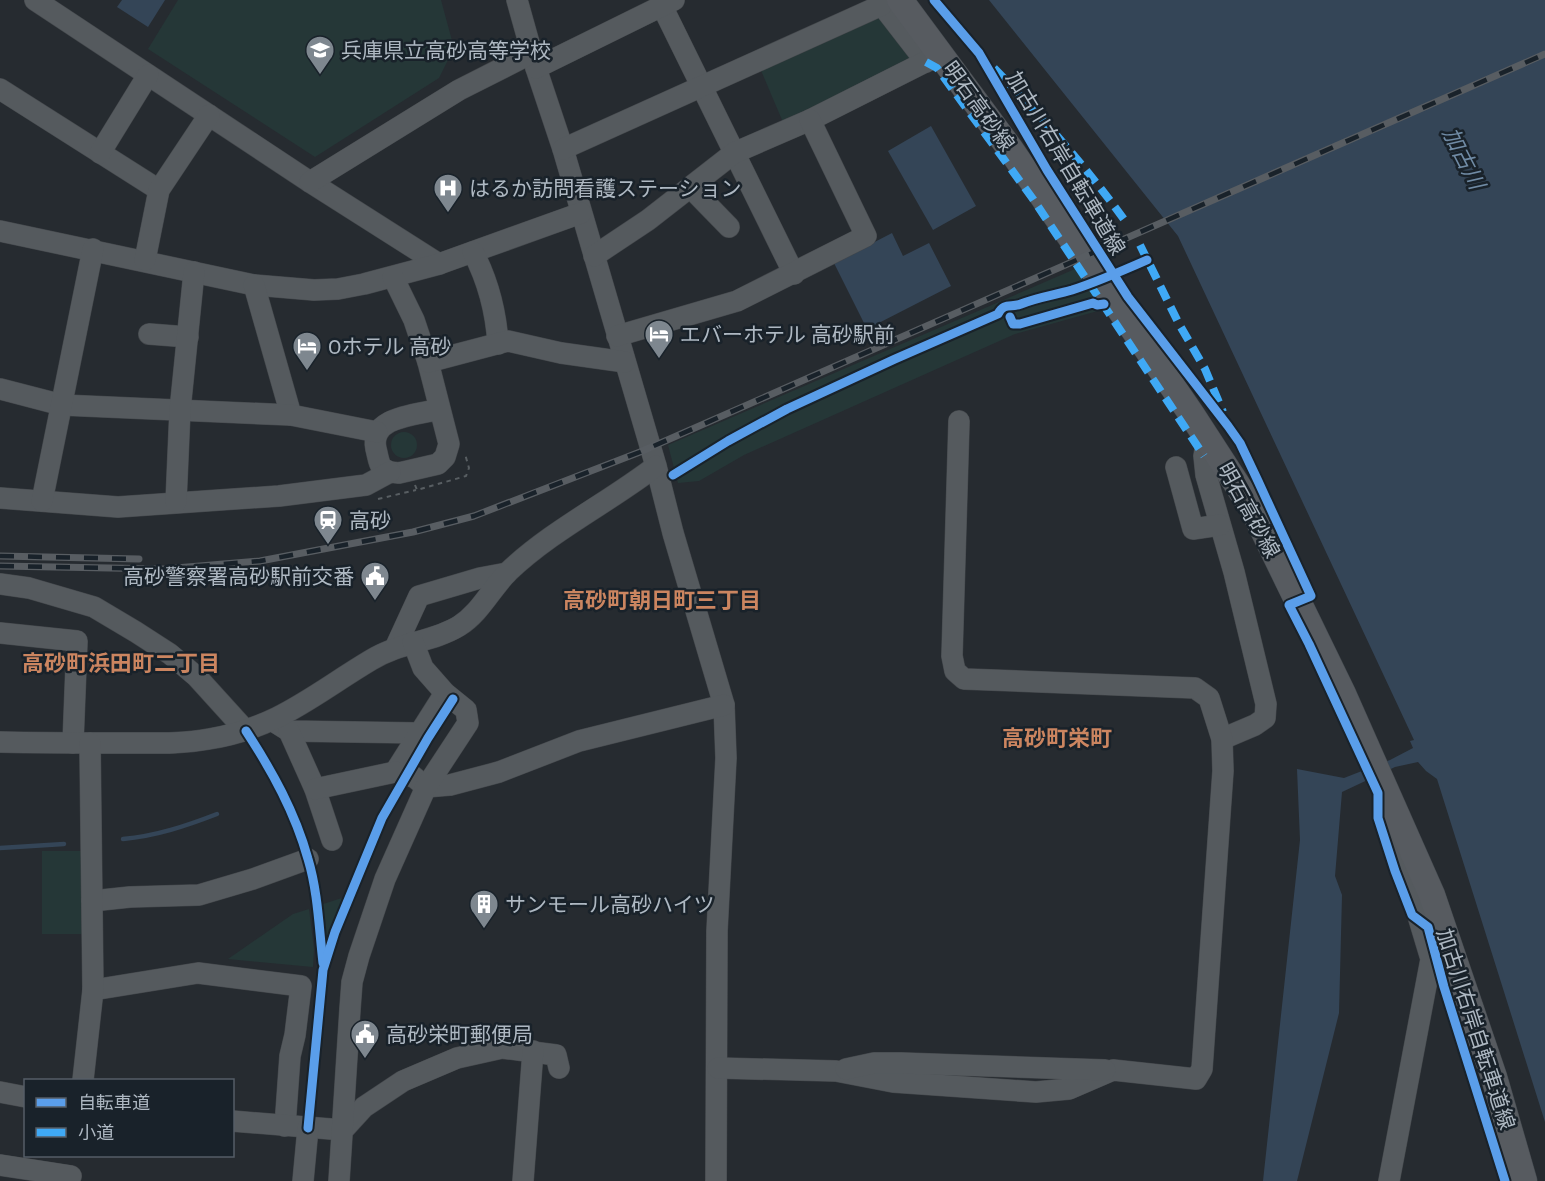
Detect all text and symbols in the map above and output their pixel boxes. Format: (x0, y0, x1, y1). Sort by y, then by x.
school or university icon: 兵庫県立高砂高等学校 (304, 34, 336, 76)
place label: 兵庫県立高砂高等学校 (341, 36, 551, 65)
street label: 明石高砂線 (936, 55, 1022, 157)
street label: 加古川右岸自転車道線 (999, 66, 1133, 260)
water label: 加古川 (1436, 122, 1493, 196)
hospital icon: はるか訪問看護ステーション (432, 172, 464, 214)
place label: はるか訪問看護ステーション (469, 174, 742, 203)
hotel icon: エバーホテル 高砂駅前 (643, 318, 675, 360)
place label: エバーホテル 高砂駅前 (680, 320, 895, 349)
hotel icon: Oホテル 高砂 (291, 330, 323, 372)
place label: Oホテル 高砂 (328, 332, 451, 361)
street label: 明石高砂線 (1211, 457, 1287, 563)
station icon: 高砂 (312, 504, 344, 546)
place label: 高砂 (349, 506, 391, 535)
public building icon: 高砂警察署高砂駅前交番 (359, 560, 391, 602)
place label: 高砂警察署高砂駅前交番 (123, 562, 354, 591)
district label: 高砂町朝日町三丁目 (563, 585, 761, 615)
district label: 高砂町浜田町二丁目 (22, 648, 220, 678)
district label: 高砂町栄町 (1002, 723, 1112, 753)
building icon: サンモール高砂ハイツ (468, 888, 500, 930)
place label: サンモール高砂ハイツ (505, 890, 715, 919)
street label: 加古川右岸自転車道線 (1430, 925, 1522, 1133)
public building icon: 高砂栄町郵便局 (349, 1018, 381, 1060)
place label: 高砂栄町郵便局 (386, 1020, 533, 1049)
legend (24, 1079, 234, 1157)
text: 自転車道 (78, 1090, 150, 1115)
text: 小道 (78, 1120, 114, 1145)

